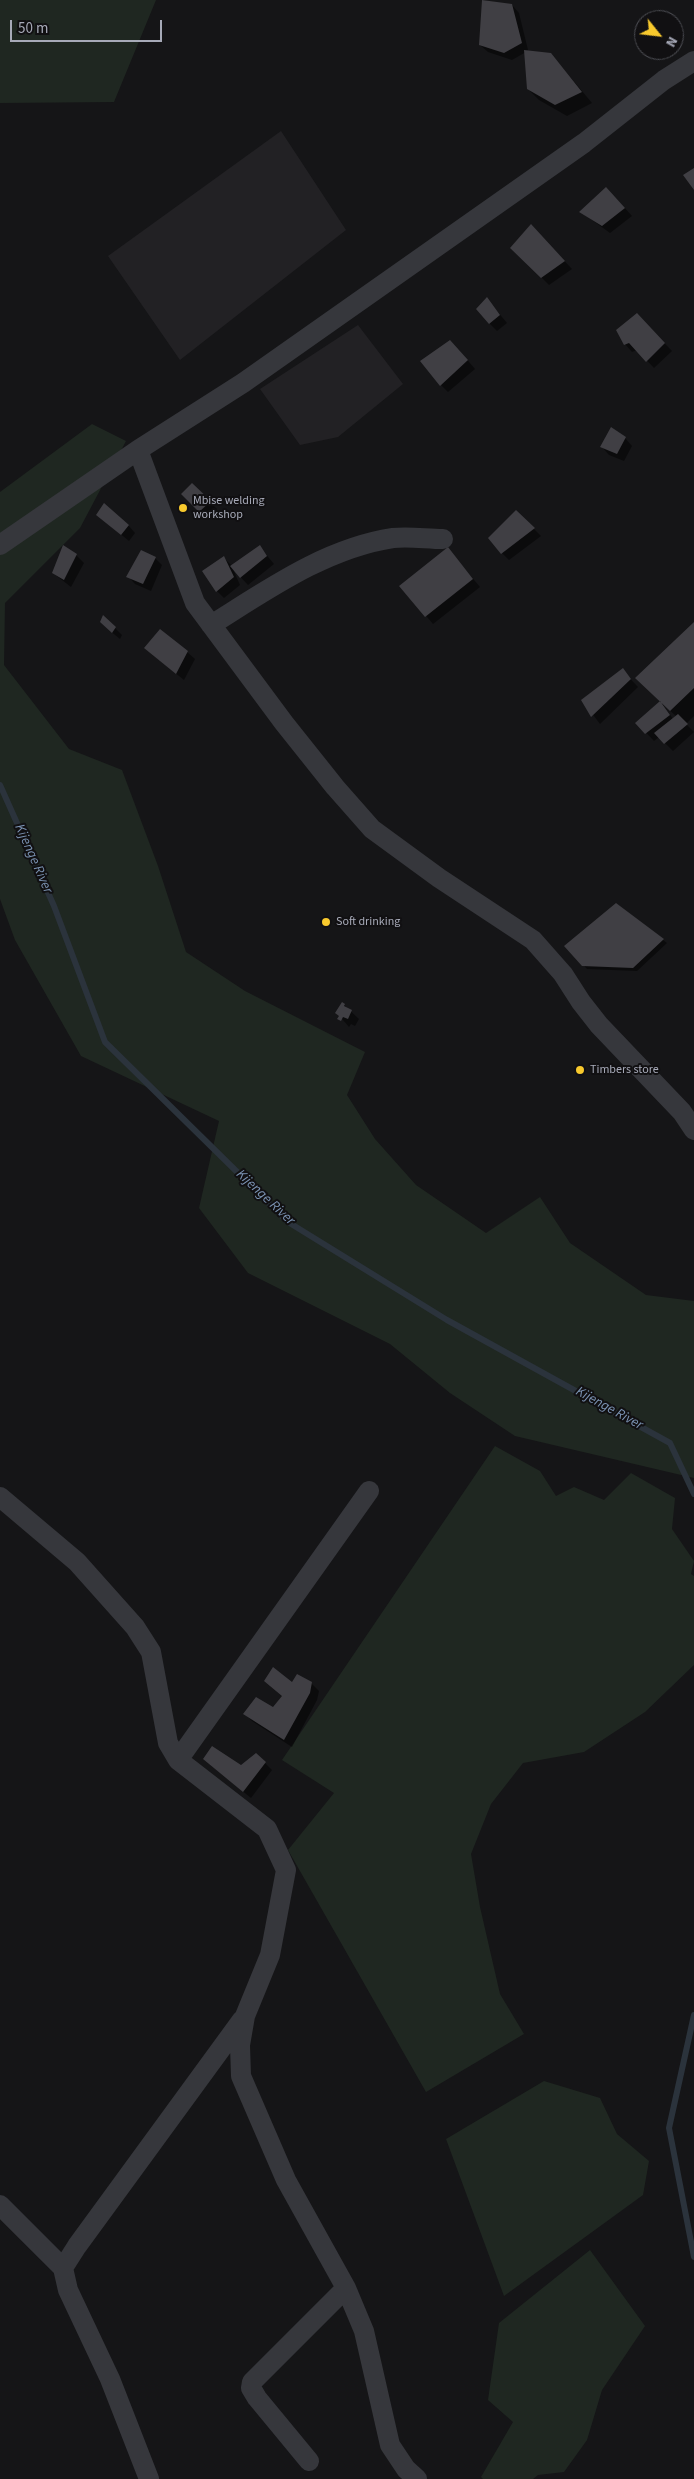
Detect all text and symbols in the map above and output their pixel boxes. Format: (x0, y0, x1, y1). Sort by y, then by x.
scale bar (12, 10, 165, 42)
north arrow (634, 10, 684, 60)
text: 50 m (18, 18, 48, 39)
text: N (660, 33, 682, 51)
place label: Mbise welding workshop (193, 494, 265, 522)
marker: Mbise welding workshop (177, 502, 189, 514)
water label: Kijenge River (10, 822, 56, 896)
place label: Soft drinking (336, 915, 400, 929)
marker: Soft drinking (320, 916, 332, 928)
place label: Timbers store (590, 1063, 659, 1077)
marker: Timbers store (574, 1064, 586, 1076)
water label: Kijenge River (232, 1167, 298, 1229)
water label: Kijenge River (572, 1384, 646, 1434)

